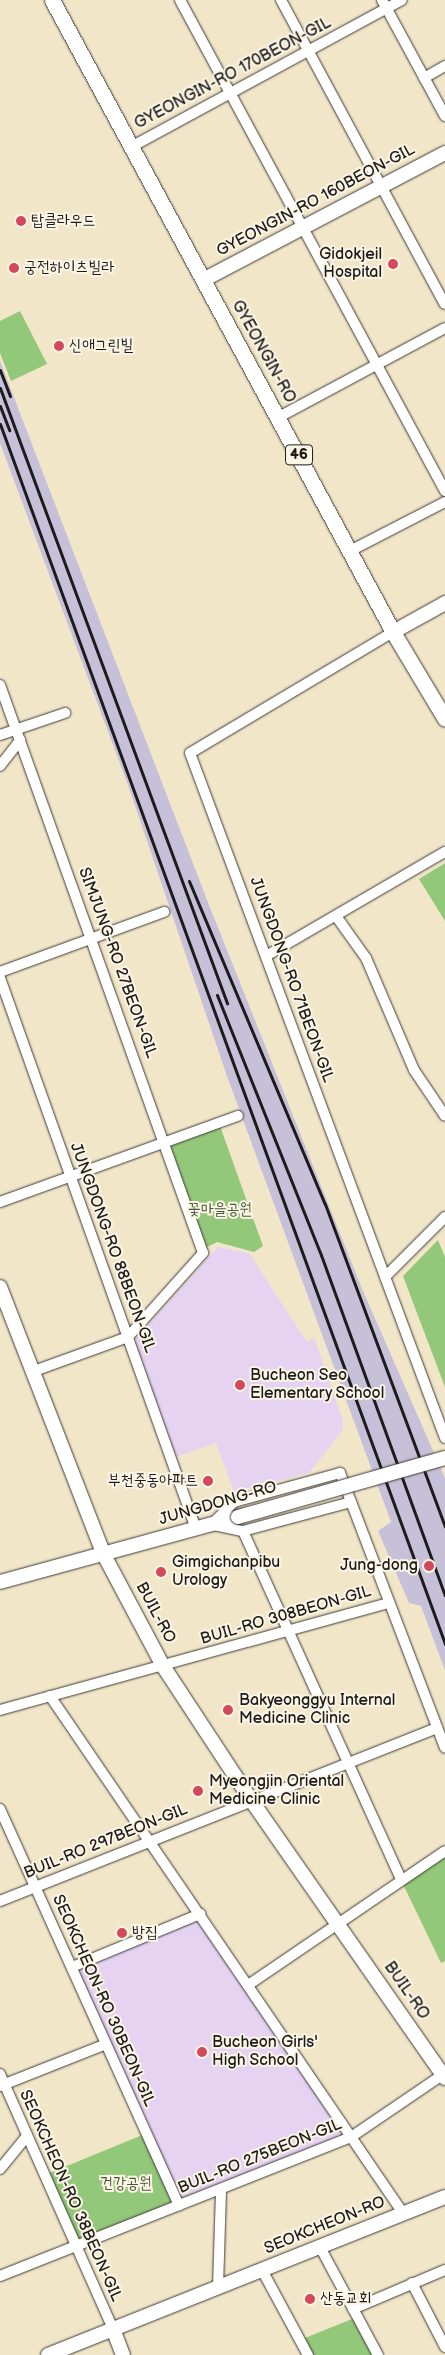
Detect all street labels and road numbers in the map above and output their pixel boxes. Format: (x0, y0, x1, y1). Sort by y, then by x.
street label: GYEONGIN-RO 170BEON-GIL (132, 14, 334, 134)
street label: GYEONGIN-RO 160BEON-GIL (214, 141, 418, 261)
street label: GYEONGIN-RO (227, 297, 299, 407)
road number: 46 (284, 442, 314, 468)
street label: SIMJUNG-RO 27BEON-GIL (74, 865, 160, 1061)
street label: JUNGDONG-RO 71BEON-GIL (245, 875, 337, 1085)
street label: JUNGDONG-RO 88BEON-GIL (65, 1140, 159, 1356)
street label: JUNGDONG-RO (157, 1478, 279, 1530)
street label: BUIL-RO (131, 1579, 179, 1647)
street label: BUIL-RO 308BEON-GIL (198, 1582, 374, 1650)
street label: BUIL-RO 297BEON-GIL (21, 1800, 191, 1884)
street label: SEOKCHEON-RO 30BEON-GIL (48, 1892, 158, 2110)
street label: BUIL-RO (379, 1958, 433, 2024)
street label: SEOKCHEON-RO 38BEON-GIL (15, 2087, 125, 2305)
street label: BUIL-RO 275BEON-GIL (175, 2115, 345, 2199)
street label: SEOKCHEON-RO (262, 2193, 388, 2259)

